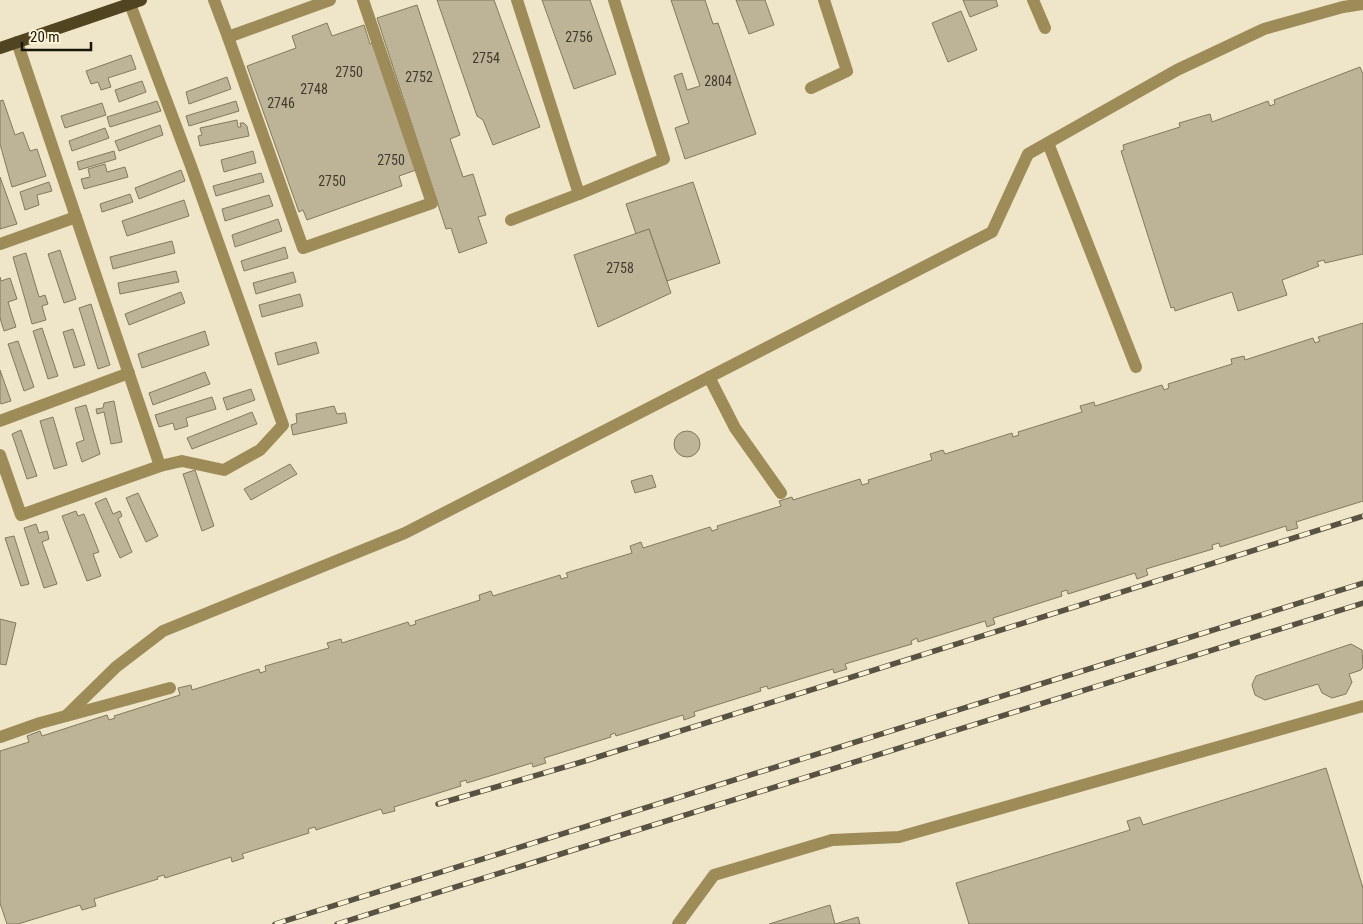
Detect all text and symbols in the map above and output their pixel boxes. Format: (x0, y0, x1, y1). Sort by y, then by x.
scale bar (22, 20, 91, 52)
text: 20 m (30, 28, 60, 46)
house number: 2756 (565, 29, 593, 45)
house number: 2754 (472, 50, 500, 66)
house number: 2750 (335, 64, 363, 80)
house number: 2752 (405, 69, 433, 85)
house number: 2804 (704, 73, 732, 89)
house number: 2748 (300, 81, 328, 97)
house number: 2746 (267, 95, 295, 111)
house number: 2750 (377, 152, 405, 168)
house number: 2750 (318, 173, 346, 189)
house number: 2758 (606, 260, 634, 276)

